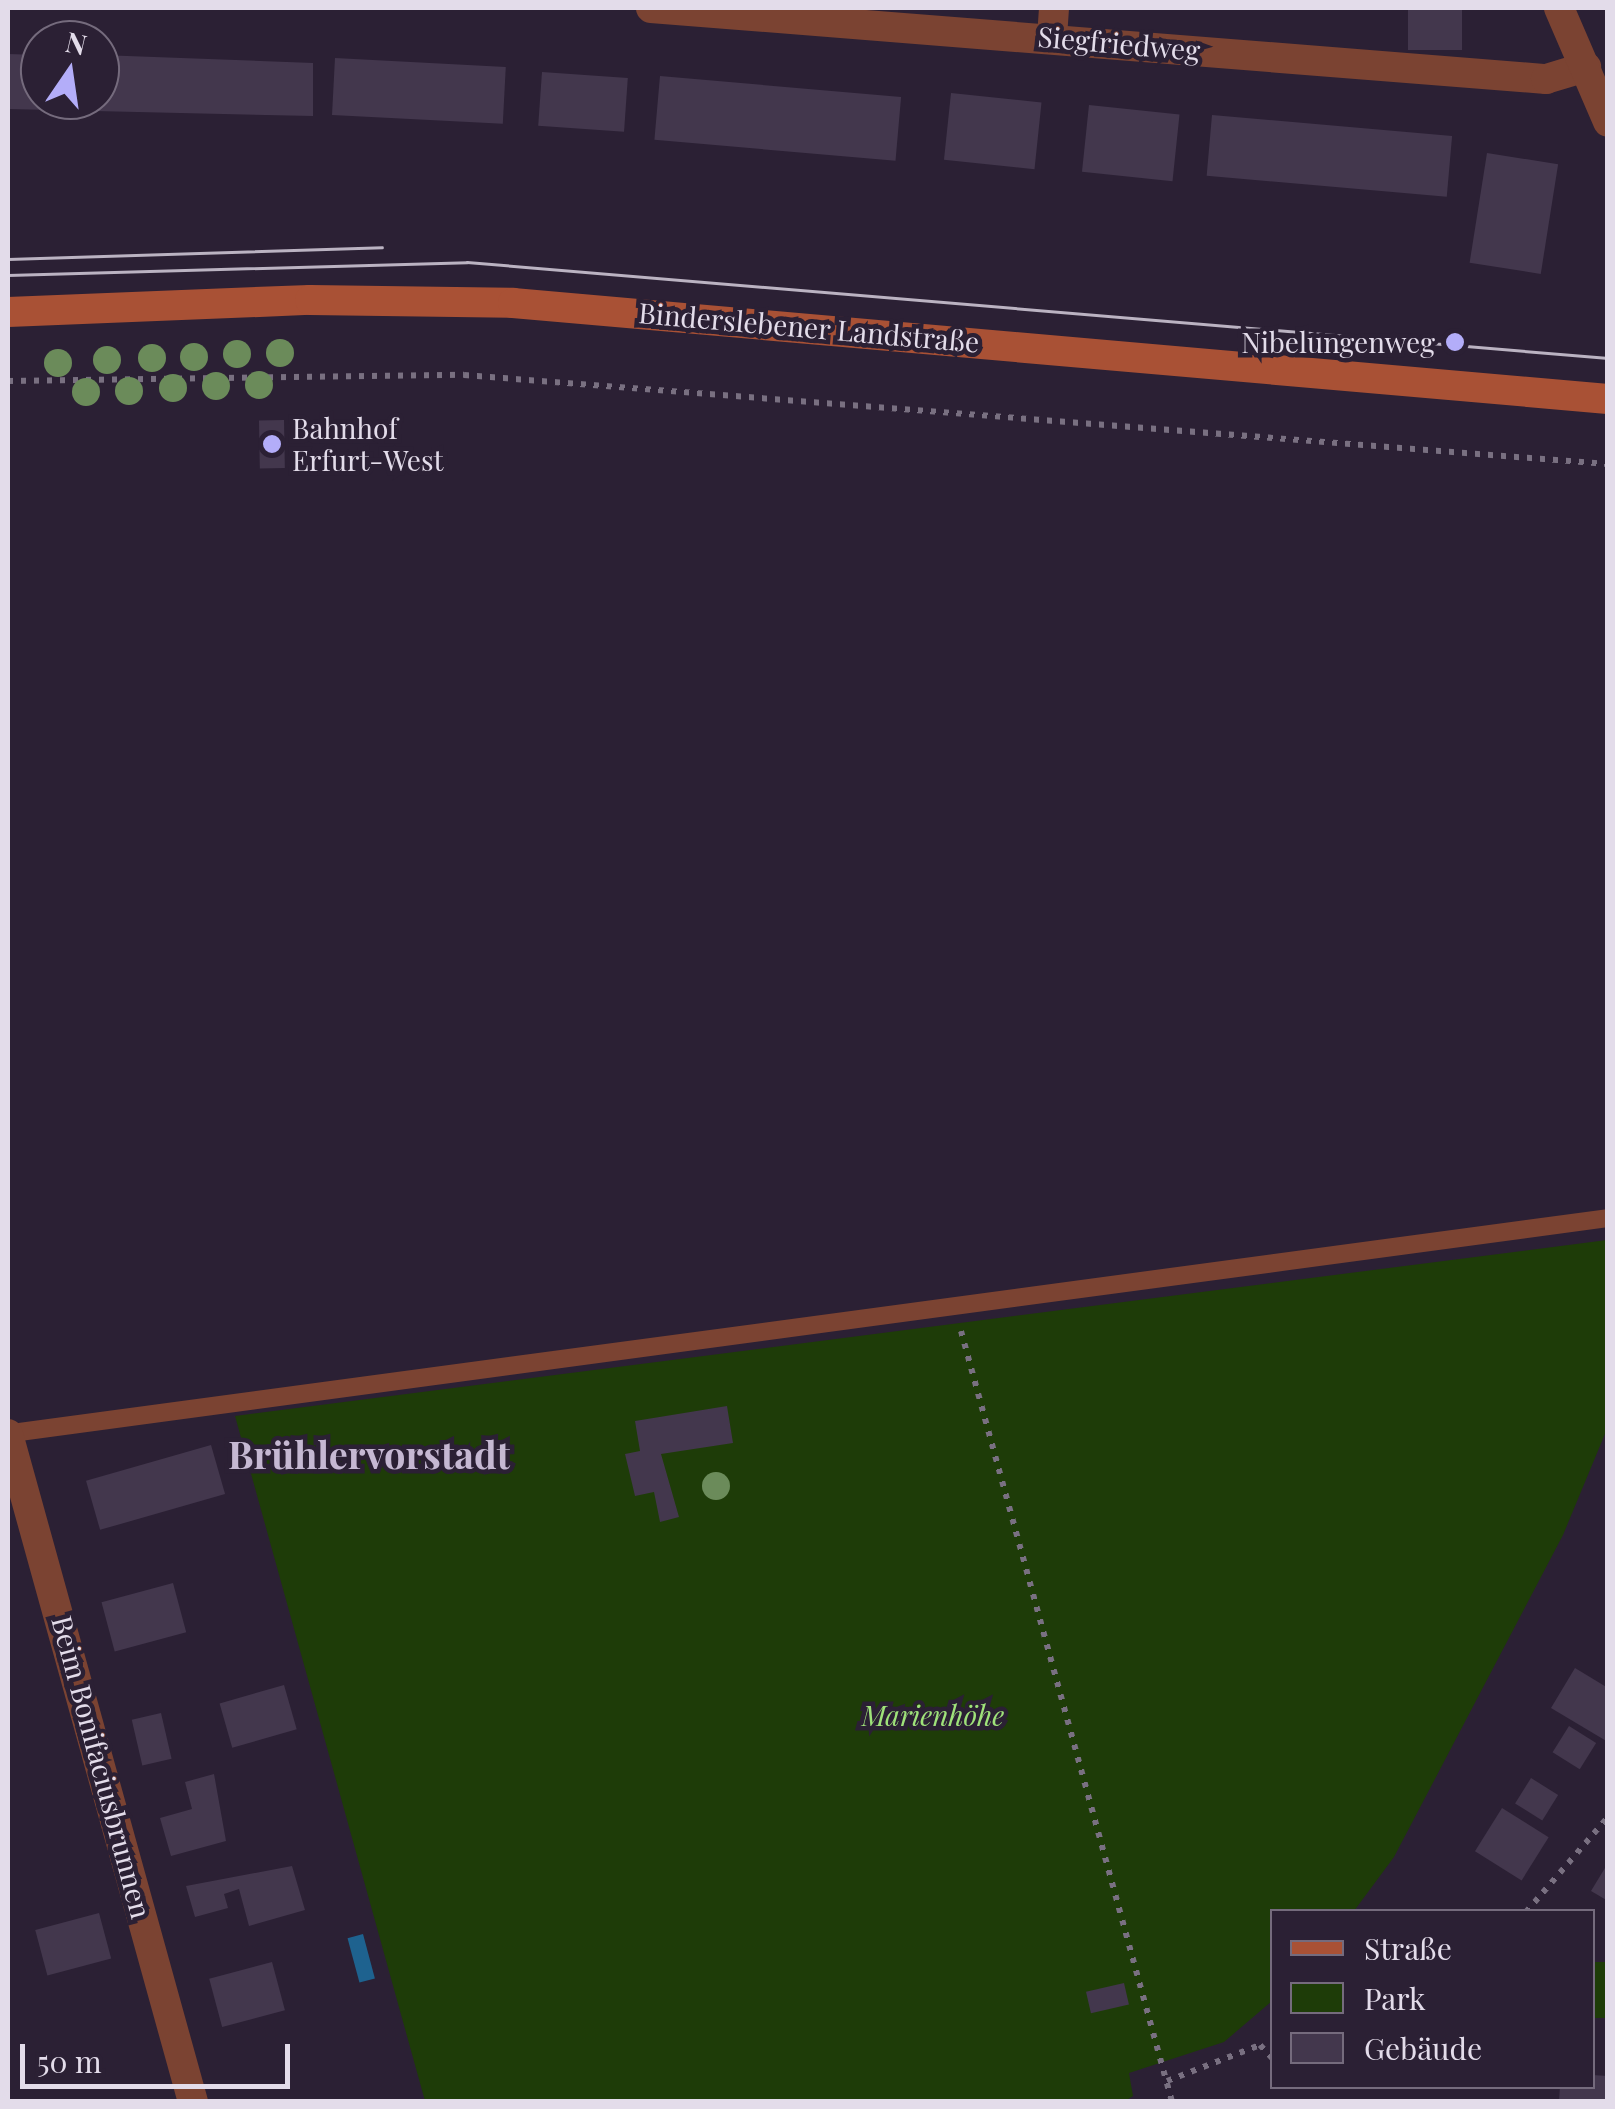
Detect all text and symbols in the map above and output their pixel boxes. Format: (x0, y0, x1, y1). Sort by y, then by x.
street label: Siegfriedweg (1036, 19, 1202, 67)
north arrow (20, 20, 120, 120)
text: N (62, 22, 90, 63)
street label: Binderslebener Landstraße (637, 295, 981, 359)
place label: Nibelungenweg (1241, 325, 1435, 359)
marker: Nibelungenweg (1444, 331, 1466, 353)
place label: Bahnhof Erfurt-West (292, 411, 443, 477)
marker: Bahnhof Erfurt-West (261, 433, 283, 455)
district label: Brühlervorstadt (228, 1431, 510, 1477)
street label: Beim Bonifaciusbrunnen (45, 1612, 159, 1922)
park label: Marienhöhe (862, 1698, 1004, 1732)
legend (1270, 1909, 1595, 2089)
text: Straße (1364, 1928, 1452, 1968)
text: Park (1364, 1978, 1426, 2018)
scale bar (25, 2024, 295, 2086)
text: Gebäude (1364, 2028, 1482, 2068)
text: 50 m (37, 2041, 102, 2081)

